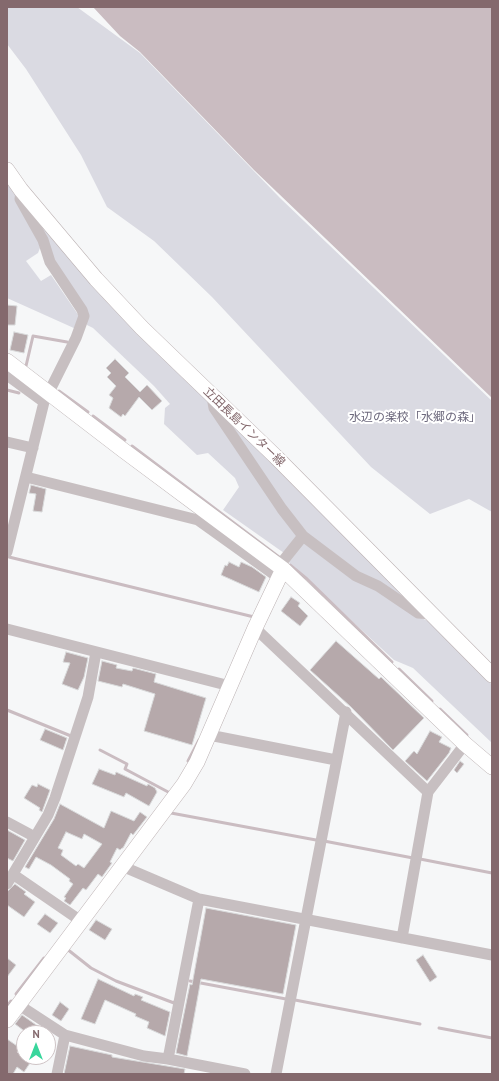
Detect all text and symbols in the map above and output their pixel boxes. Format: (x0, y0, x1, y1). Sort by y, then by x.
street label: 立田長島インター線 (200, 384, 288, 470)
park label: 水辺の楽校「水郷の森」 (349, 411, 481, 425)
north arrow (16, 1025, 56, 1065)
text: N (32, 1027, 40, 1041)

